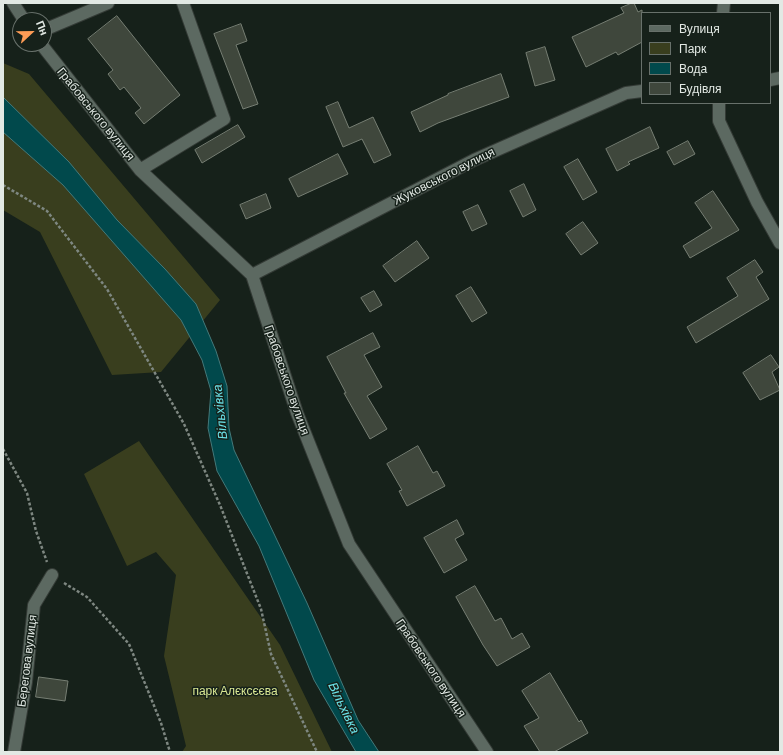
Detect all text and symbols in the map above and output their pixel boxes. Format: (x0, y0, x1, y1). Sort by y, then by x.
north arrow (12, 12, 52, 52)
legend (641, 12, 771, 104)
text: Пн (34, 19, 51, 37)
text: Вулиця (679, 21, 720, 35)
text: Парк (679, 41, 706, 55)
text: Вода (679, 61, 707, 75)
street label: Грабовського вулиця (54, 65, 138, 163)
text: Будівля (679, 81, 721, 95)
street label: Жуковського вулиця (391, 144, 497, 208)
street label: Грабовського вулиця (261, 323, 313, 437)
water label: Вільхівка (209, 384, 231, 440)
street label: Берегова вулиця (14, 614, 40, 708)
street label: Грабовського вулиця (393, 616, 469, 720)
water label: Вільхівка (325, 680, 363, 736)
park label: парк Алєксєєва (192, 684, 278, 698)

